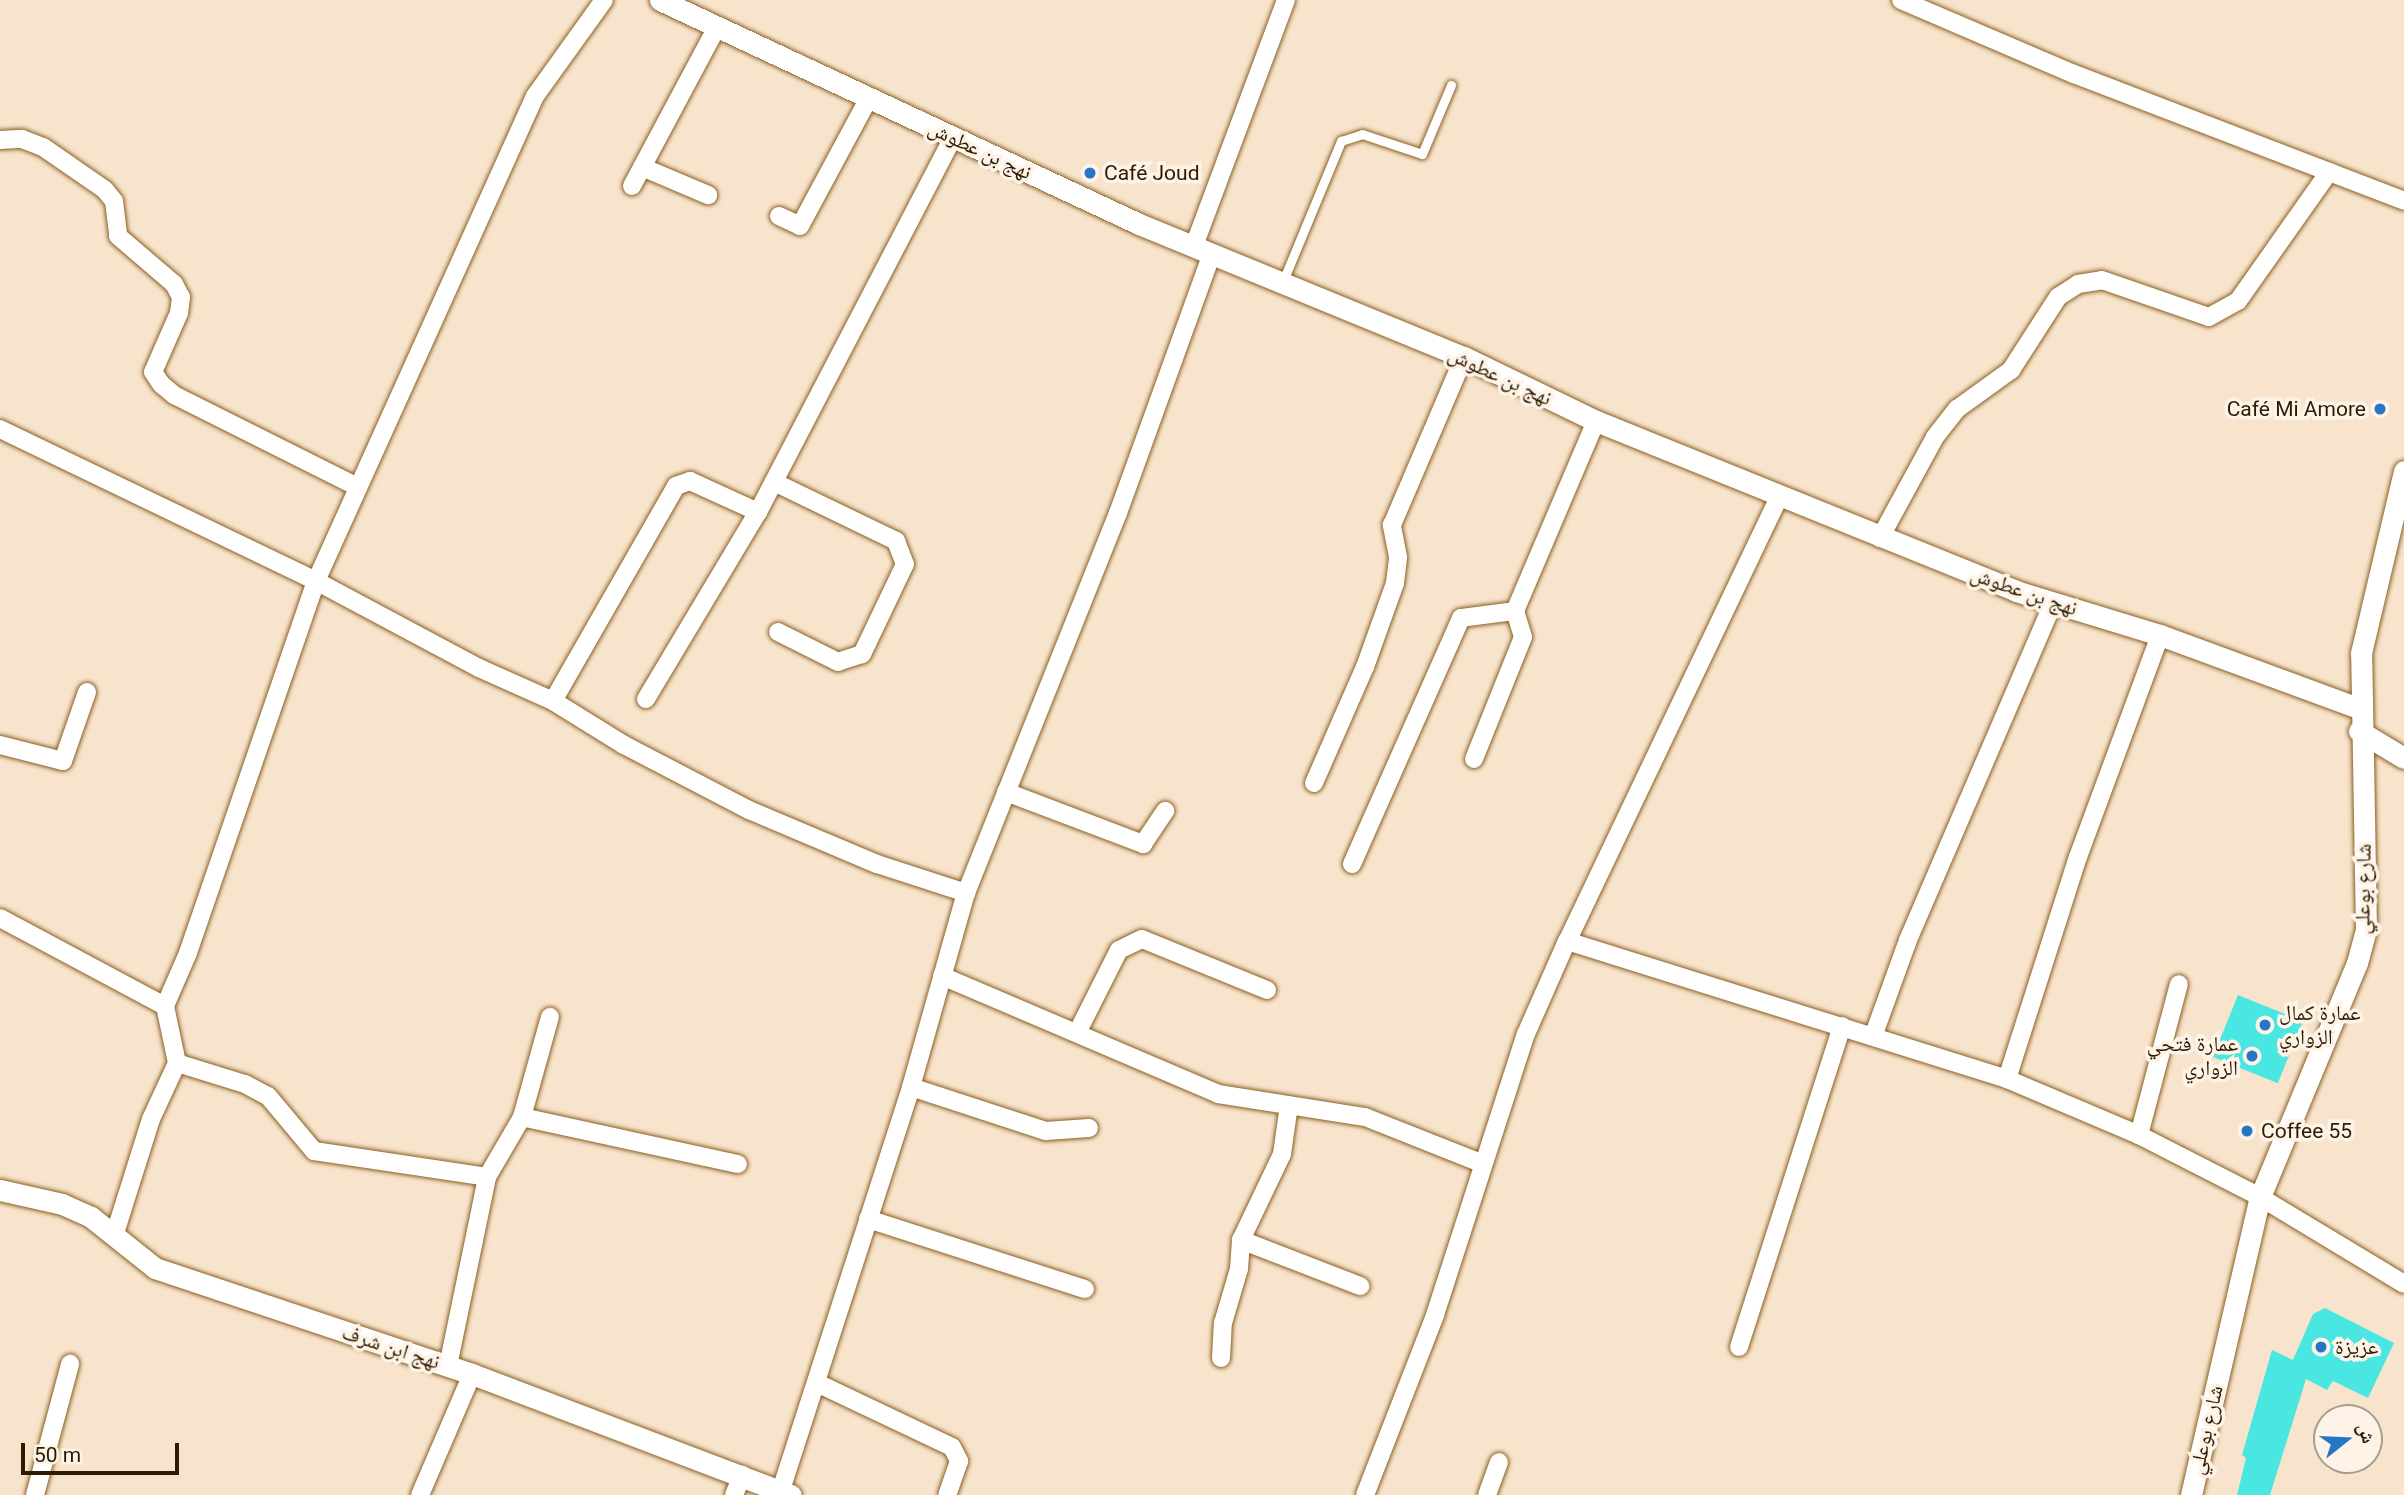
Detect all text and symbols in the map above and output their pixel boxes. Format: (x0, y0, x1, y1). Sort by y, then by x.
street label: نهج بن عطوش (924, 115, 1036, 185)
place label: Café Joud (1104, 160, 1199, 186)
marker: Café Joud (1082, 165, 1098, 181)
street label: نهج بن عطوش (1444, 341, 1556, 411)
place label: Café Mi Amore (2227, 396, 2366, 422)
marker: Café Mi Amore (2372, 401, 2388, 417)
street label: نهج بن عطوش (1967, 561, 2081, 621)
street label: شارع بوعلي (2350, 843, 2376, 935)
place label: عمارة كمال الزواري (2279, 1000, 2361, 1050)
marker: عمارة كمال الزواري (2257, 1017, 2273, 1033)
place label: عمارة فتحي الزواري (2147, 1031, 2238, 1081)
marker: عمارة فتحي الزواري (2244, 1048, 2260, 1064)
place label: Coffee 55 (2261, 1118, 2352, 1144)
marker: Coffee 55 (2239, 1123, 2255, 1139)
street label: نهج ابن شرف (339, 1319, 443, 1375)
place label: عزيزة (2335, 1334, 2378, 1360)
marker: عزيزة (2313, 1339, 2329, 1355)
street label: شارع بوعلي (2183, 1383, 2229, 1477)
north arrow (2313, 1404, 2383, 1474)
text: ش (2352, 1420, 2381, 1446)
scale bar (24, 1428, 182, 1472)
text: 50 m (34, 1443, 81, 1467)

